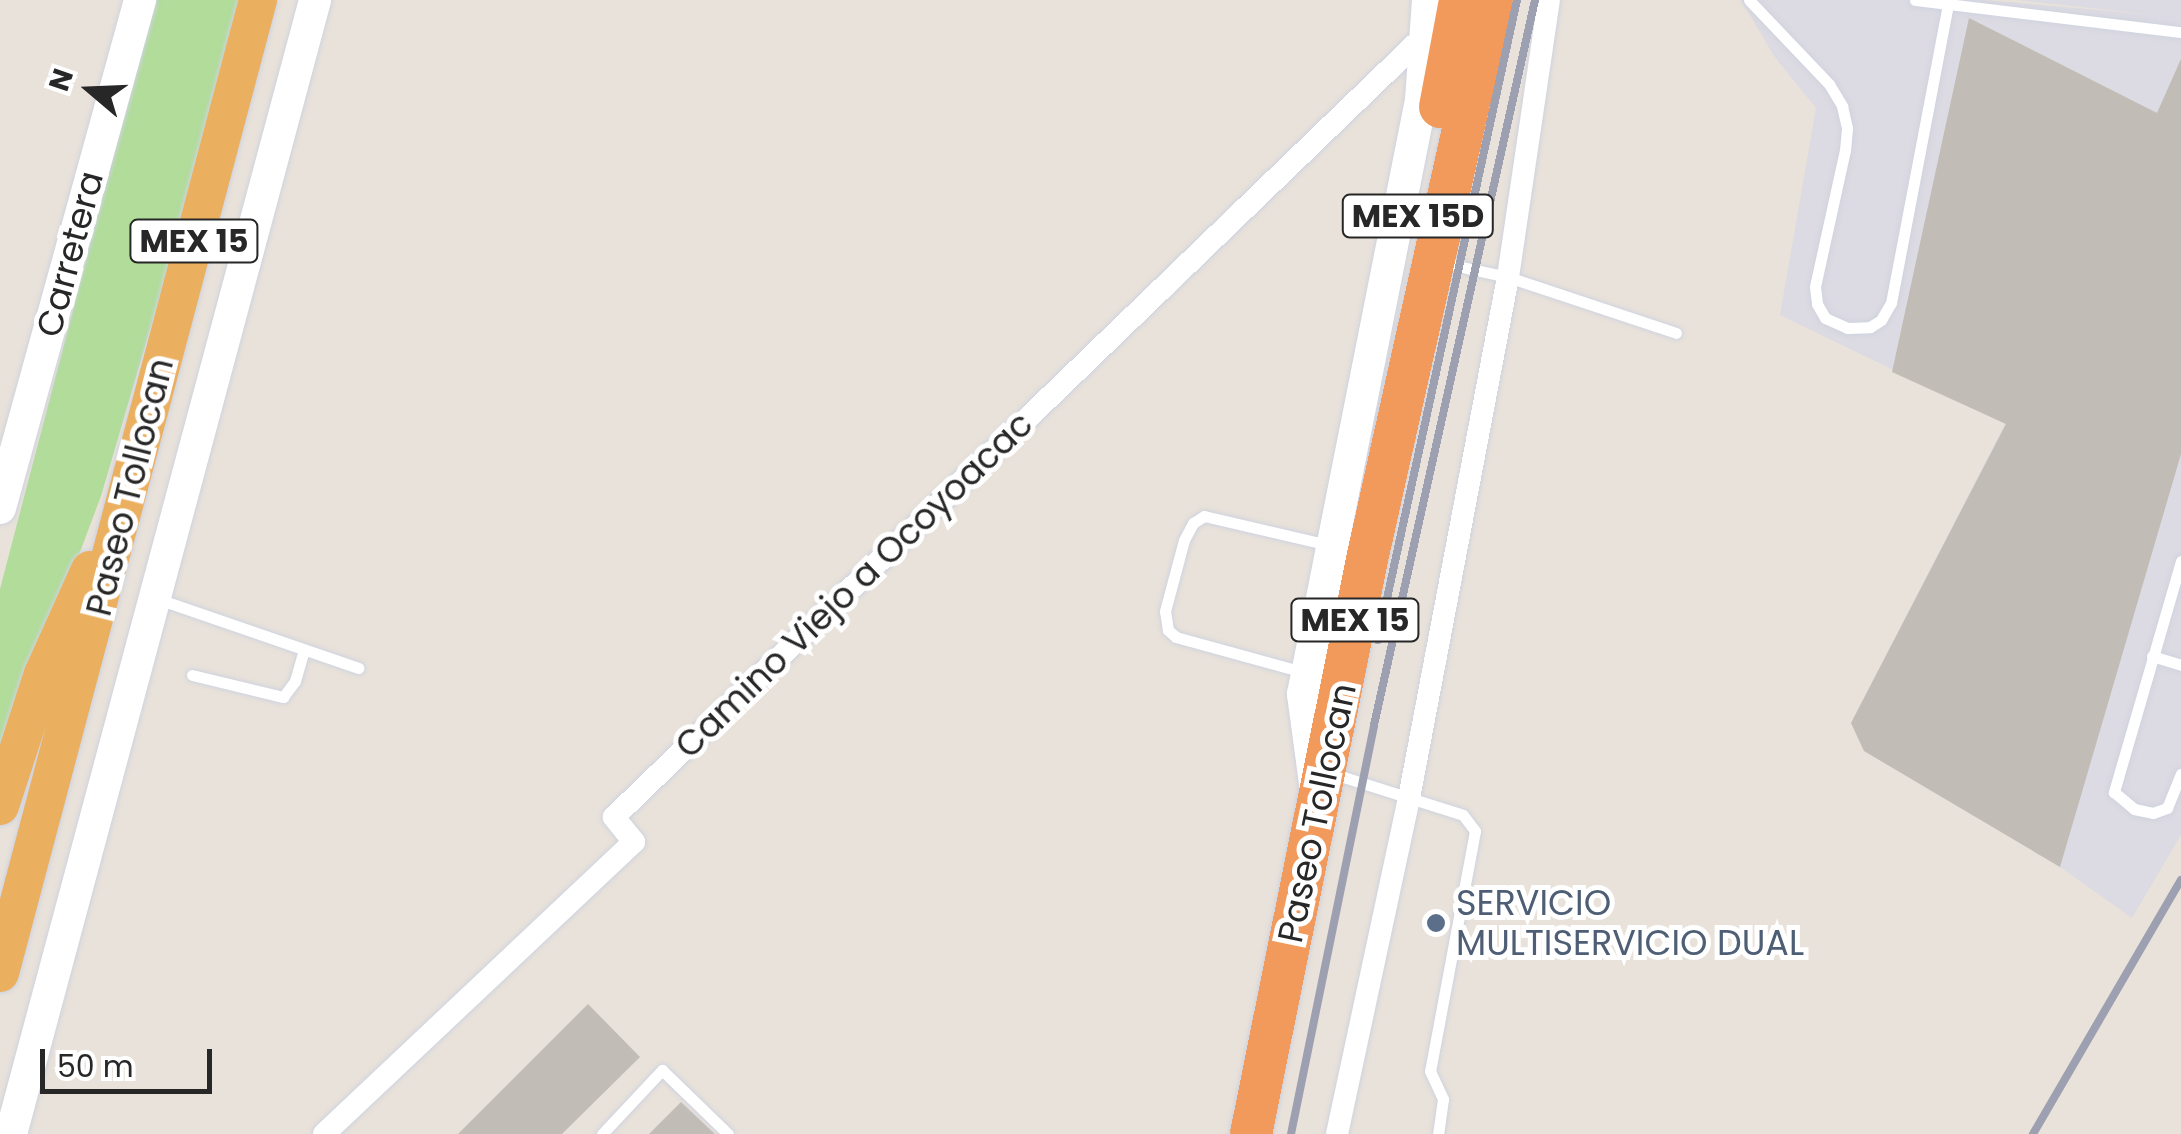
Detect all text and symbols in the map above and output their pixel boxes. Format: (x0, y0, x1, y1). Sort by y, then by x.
north arrow (40, 40, 140, 140)
text: N (39, 64, 83, 96)
street label: Carretera (28, 167, 112, 341)
road number: MEX 15D (1340, 189, 1496, 243)
road number: MEX 15 (129, 214, 259, 268)
street label: Paseo Tollocan (78, 354, 182, 620)
street label: Camino Viejo a Ocoyoacac (667, 403, 1041, 767)
road number: MEX 15 (1290, 593, 1420, 647)
street label: Paseo Tollocan (1269, 680, 1365, 946)
place label: SERVICIO MULTISERVICIO DUAL (1456, 882, 1804, 964)
marker: SERVICIO MULTISERVICIO DUAL (1425, 912, 1447, 934)
scale bar (45, 1029, 218, 1091)
text: 50 m (57, 1045, 134, 1088)

